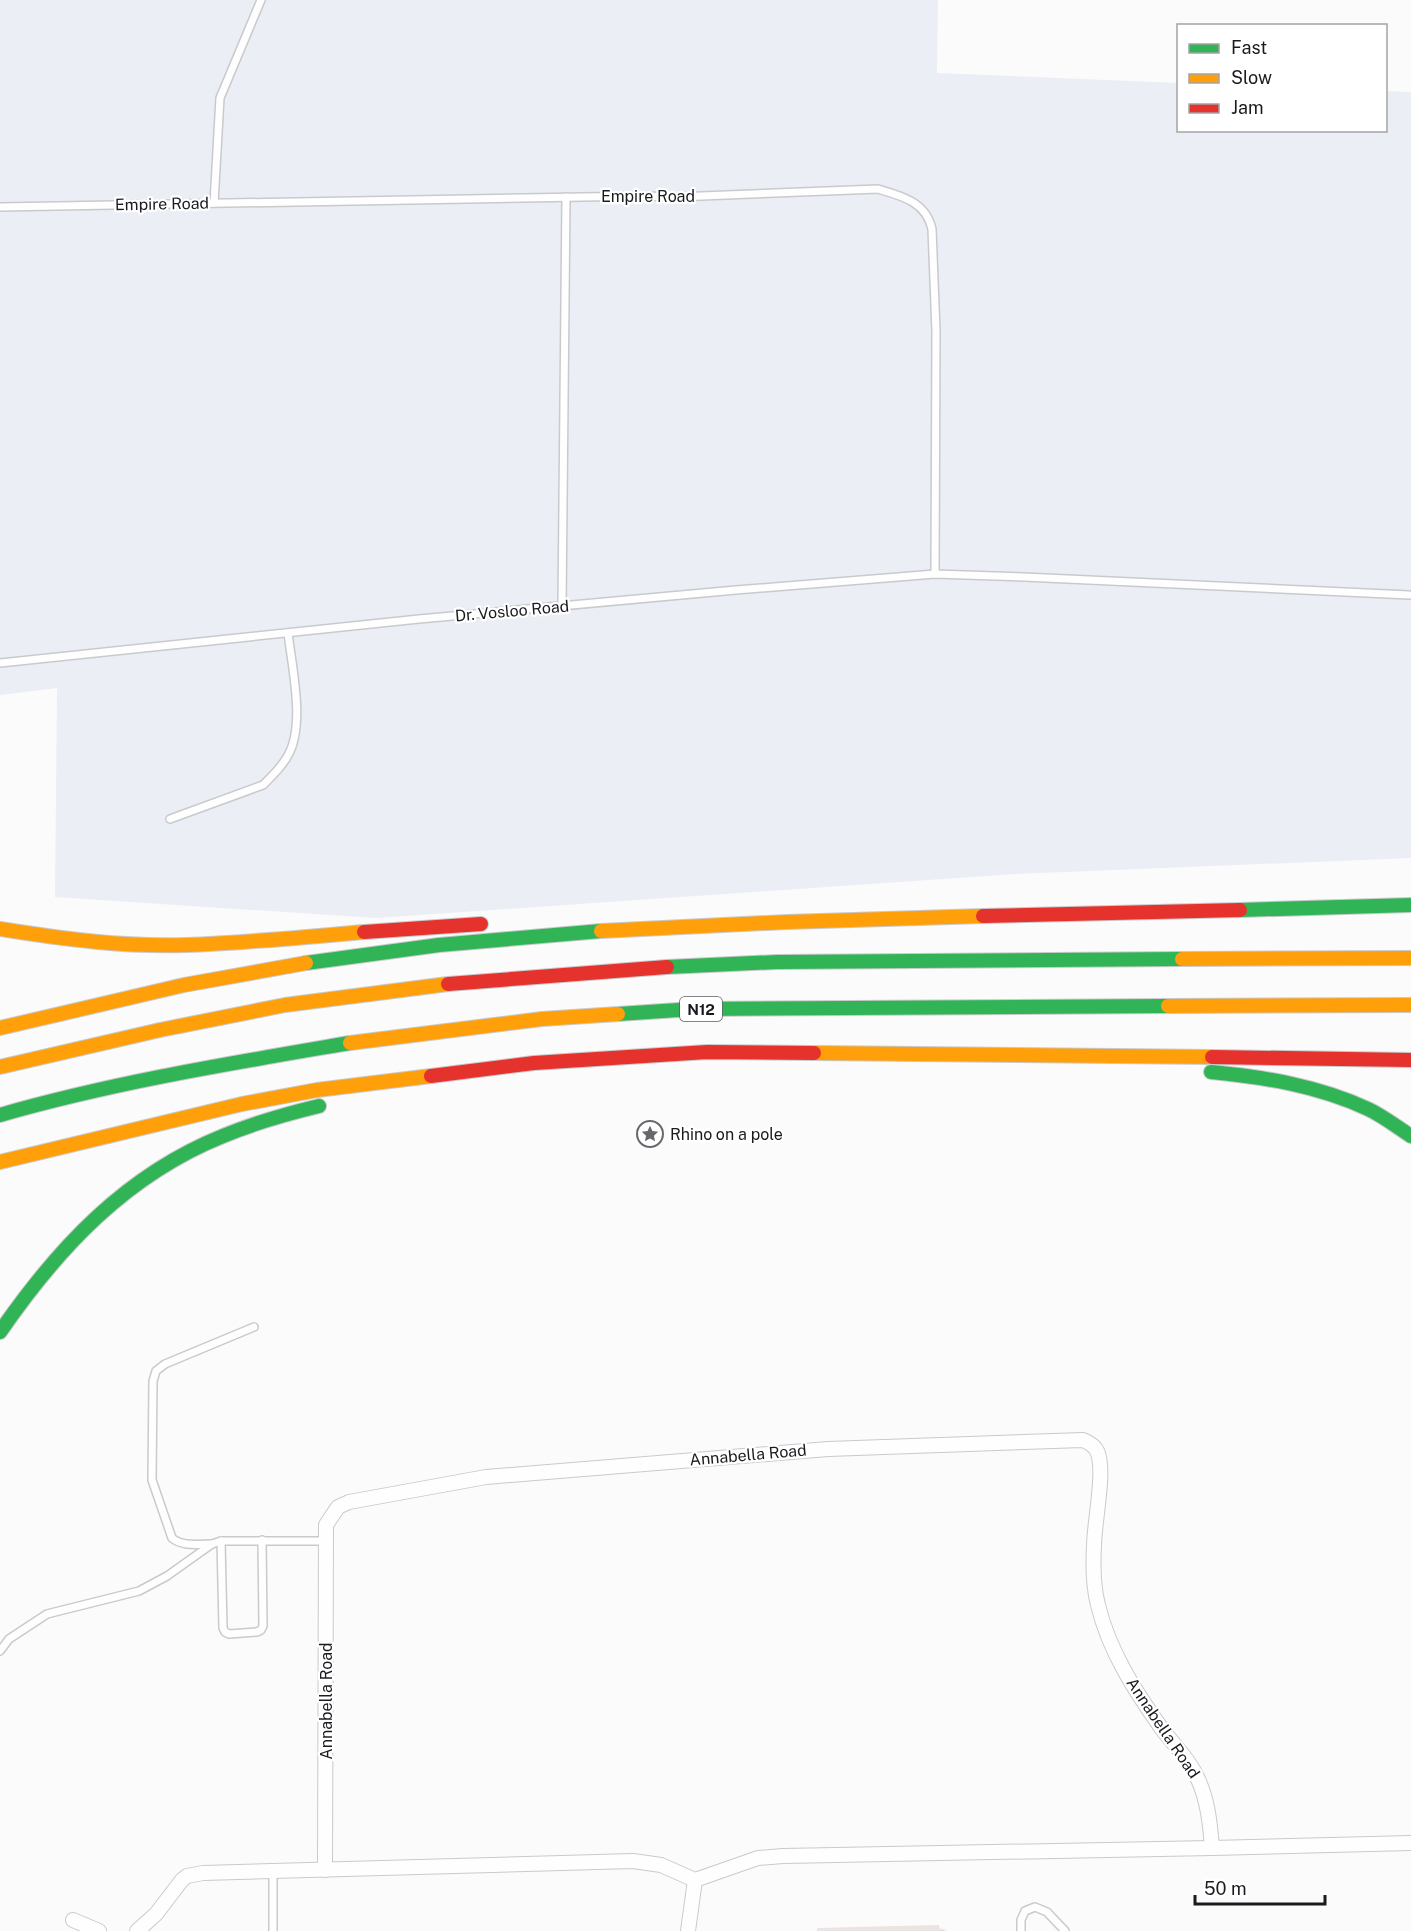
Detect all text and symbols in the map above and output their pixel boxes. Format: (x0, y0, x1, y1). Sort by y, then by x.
legend (1177, 24, 1387, 132)
text: Fast (1231, 37, 1267, 58)
text: Slow (1231, 67, 1272, 88)
text: Jam (1231, 97, 1264, 118)
street label: Empire Road (601, 187, 695, 206)
street label: Empire Road (115, 194, 209, 214)
street label: Dr. Vosloo Road (454, 597, 570, 625)
road number: N12 (680, 997, 722, 1021)
place icon: Rhino on a pole (635, 1119, 665, 1149)
place label: Rhino on a pole (670, 1125, 783, 1144)
street label: Annabella Road (689, 1440, 807, 1470)
street label: Annabella Road (317, 1642, 336, 1760)
street label: Annabella Road (1122, 1674, 1204, 1782)
scale bar (1195, 1868, 1326, 1906)
text: 50 m (1204, 1878, 1247, 1899)

